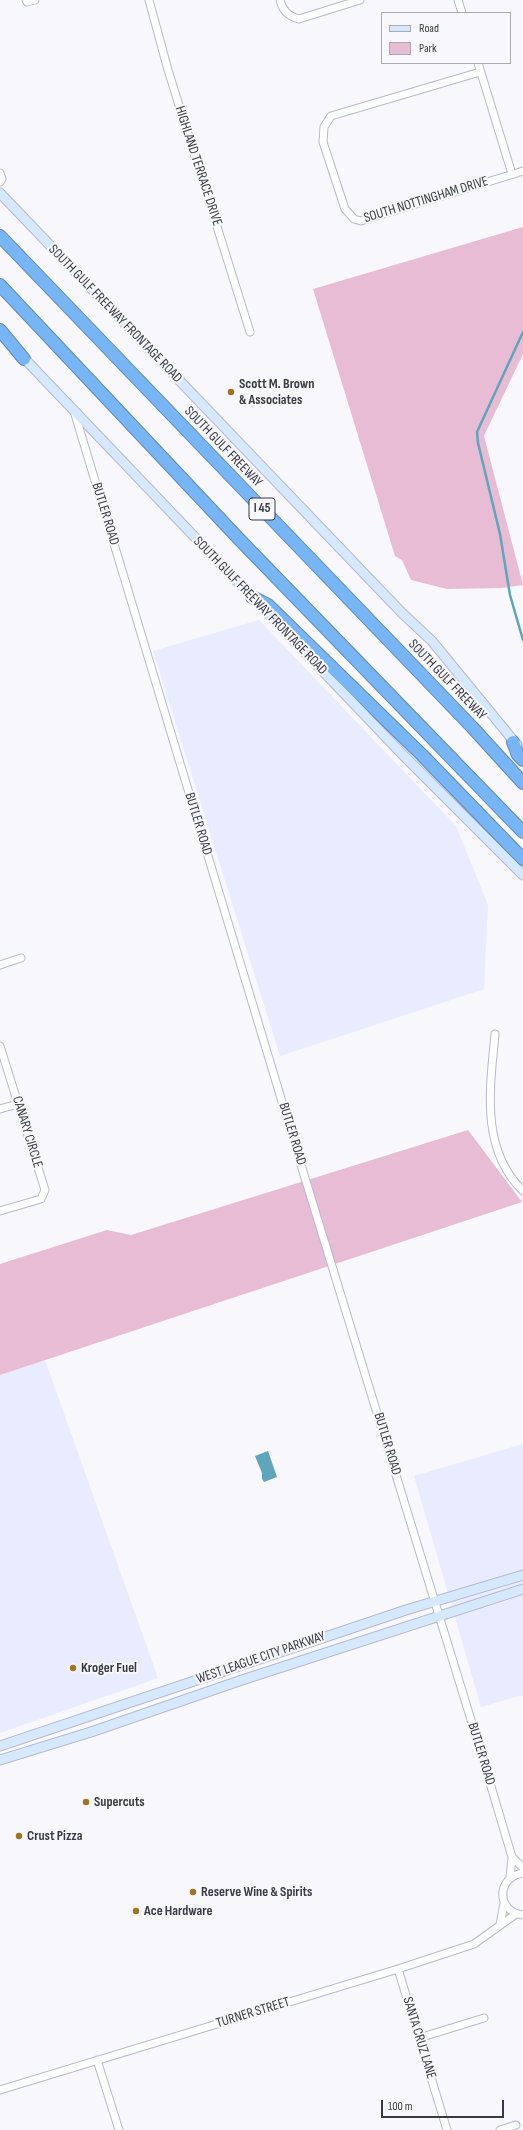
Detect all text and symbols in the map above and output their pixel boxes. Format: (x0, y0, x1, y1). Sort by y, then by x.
legend (381, 12, 511, 64)
text: Road (419, 21, 439, 36)
text: Park (419, 41, 437, 56)
street label: HIGHLAND TERRACE DRIVE (171, 104, 225, 228)
street label: SOUTH NOTTINGHAM DRIVE (362, 173, 490, 227)
street label: SOUTH GULF FREEWAY FRONTAGE ROAD (45, 241, 185, 387)
place label: Scott M. Brown & Associates (239, 376, 315, 408)
marker: Scott M. Brown & Associates (226, 387, 236, 397)
street label: SOUTH GULF FREEWAY (180, 403, 266, 491)
street label: BUTLER ROAD (88, 481, 122, 547)
road number: I 45 (249, 498, 275, 520)
street label: SOUTH GULF FREEWAY FRONTAGE ROAD (190, 533, 330, 679)
street label: SOUTH GULF FREEWAY (404, 636, 490, 724)
street label: BUTLER ROAD (181, 791, 215, 857)
street label: CANARY CIRCLE (8, 1094, 46, 1170)
street label: BUTLER ROAD (275, 1101, 309, 1167)
street label: BUTLER ROAD (370, 1411, 404, 1477)
street label: WEST LEAGUE CITY PARKWAY (194, 1628, 328, 1688)
place label: Kroger Fuel (81, 1660, 137, 1676)
marker: Kroger Fuel (68, 1663, 78, 1673)
street label: BUTLER ROAD (464, 1721, 498, 1787)
place label: Supercuts (94, 1794, 145, 1810)
marker: Supercuts (81, 1797, 91, 1807)
place label: Crust Pizza (27, 1828, 82, 1844)
marker: Crust Pizza (14, 1831, 24, 1841)
place label: Reserve Wine & Spirits (201, 1884, 312, 1900)
marker: Reserve Wine & Spirits (188, 1887, 198, 1897)
place label: Ace Hardware (144, 1903, 212, 1919)
marker: Ace Hardware (131, 1906, 141, 1916)
street label: TURNER STREET (214, 1994, 292, 2032)
street label: SANTA CRUZ LANE (399, 1995, 439, 2081)
scale bar (383, 2092, 506, 2118)
text: 100 m (388, 2099, 413, 2114)

